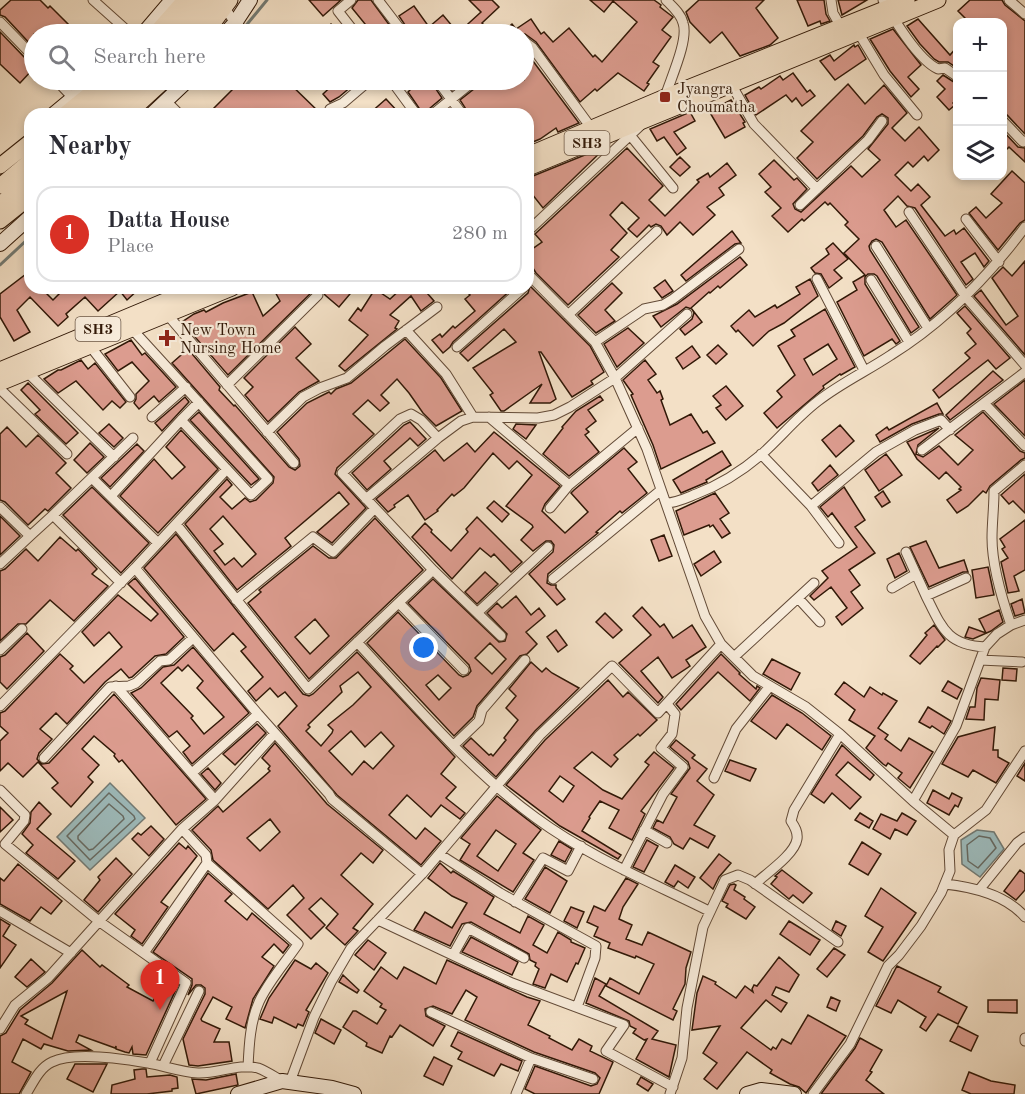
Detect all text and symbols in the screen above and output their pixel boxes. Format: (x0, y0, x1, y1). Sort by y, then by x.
map controls (953, 18, 1007, 180)
button: + (953, 18, 1007, 72)
search box (24, 24, 534, 90)
icon: search (45, 41, 78, 74)
text: Search here (93, 46, 206, 68)
button: − (953, 72, 1007, 126)
place label: Jyangra Choumatha (677, 82, 756, 116)
marker: Jyangra Choumatha (658, 90, 672, 104)
button: layers (953, 126, 1007, 180)
road number: SH3 (564, 131, 610, 155)
text: Nearby (48, 134, 132, 160)
text: Datta House (107, 210, 230, 232)
text: 1 (64, 224, 75, 244)
text: 280 m (452, 224, 508, 244)
text: Place (107, 237, 154, 257)
road number: SH3 (76, 317, 120, 341)
place label: New Town Nursing Home (180, 323, 281, 357)
marker: New Town Nursing Home (158, 329, 176, 347)
your location (409, 633, 438, 662)
pin: 1 (140, 960, 180, 1010)

